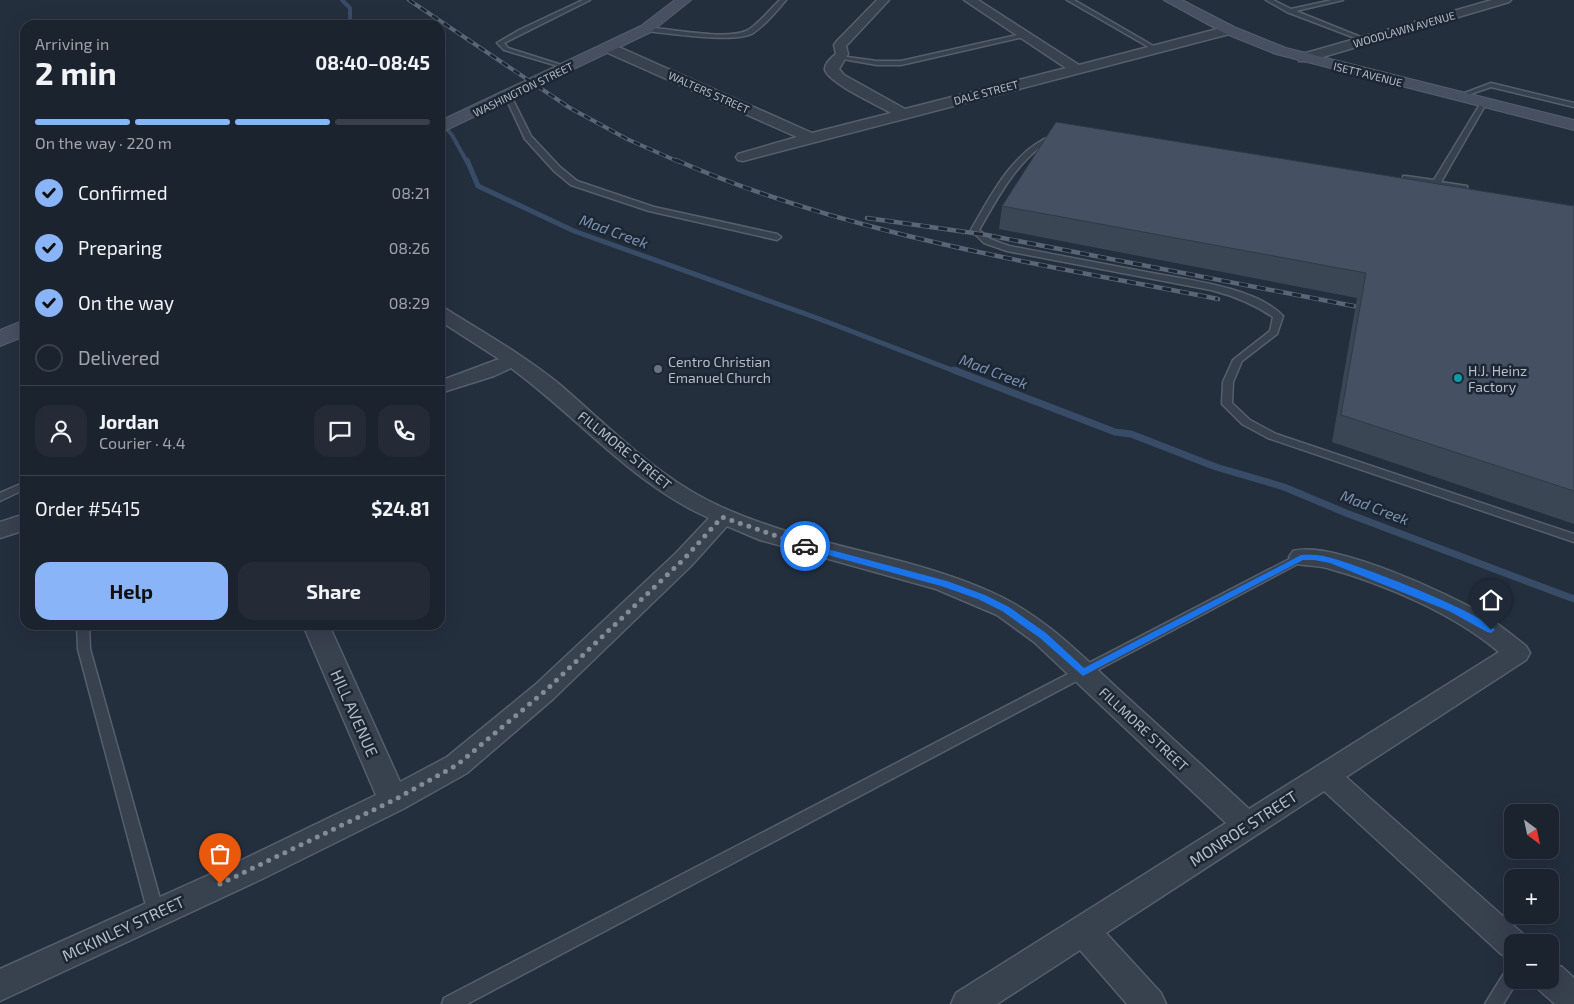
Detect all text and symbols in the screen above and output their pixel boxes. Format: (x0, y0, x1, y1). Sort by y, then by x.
street label: WOODLAWN AVENUE (1351, 8, 1457, 50)
text: Arriving in (35, 34, 109, 53)
text: 08:40–08:45 (315, 51, 430, 74)
text: 2 min (35, 53, 117, 91)
street label: WASHINGTON STREET (471, 59, 576, 119)
street label: ISETT AVENUE (1332, 59, 1404, 89)
street label: WALTERS STREET (666, 68, 752, 116)
street label: DALE STREET (952, 77, 1020, 107)
text: On the way · 220 m (35, 133, 172, 152)
icon: check (35, 179, 63, 207)
text: Confirmed (78, 181, 168, 204)
text: 08:21 (392, 183, 430, 202)
water label: Mad Creek (577, 210, 651, 252)
icon: check (35, 234, 63, 262)
text: Preparing (78, 236, 162, 259)
text: 08:26 (389, 238, 430, 257)
icon: check (35, 289, 63, 317)
text: On the way (78, 291, 174, 314)
text: 08:29 (389, 293, 430, 312)
text: Delivered (78, 346, 160, 369)
water label: Mad Creek (957, 350, 1031, 392)
place label: Centro Christian Emanuel Church (668, 353, 771, 386)
place label: H.J. Heinz Factory (1468, 362, 1527, 395)
marker: Centro Christian Emanuel Church (652, 363, 664, 375)
marker: H.J. Heinz Factory (1452, 372, 1464, 384)
button: person (35, 405, 87, 457)
button: chat (314, 405, 366, 457)
button: phone (378, 405, 430, 457)
street label: FILLMORE STREET (575, 407, 675, 493)
text: Jordan (99, 410, 159, 433)
text: Courier · 4.4 (99, 433, 186, 452)
water label: Mad Creek (1338, 486, 1412, 528)
text: Order #5415 (35, 497, 140, 520)
text: $24.81 (371, 497, 430, 520)
courier (780, 521, 830, 571)
icon: car (791, 532, 819, 560)
button: Help (35, 562, 228, 620)
button: Share (238, 562, 430, 620)
pin (1470, 579, 1512, 630)
icon: home (1477, 586, 1505, 614)
street label: HILL AVENUE (327, 667, 383, 759)
street label: FILLMORE STREET (1096, 683, 1192, 775)
street label: MONROE STREET (1186, 786, 1300, 870)
north arrow (1504, 804, 1559, 859)
map controls (1504, 804, 1559, 989)
pin (199, 833, 241, 884)
icon: bag (206, 840, 234, 868)
button: + (1504, 869, 1559, 924)
street label: MCKINLEY STREET (59, 891, 187, 965)
button: − (1504, 934, 1559, 989)

